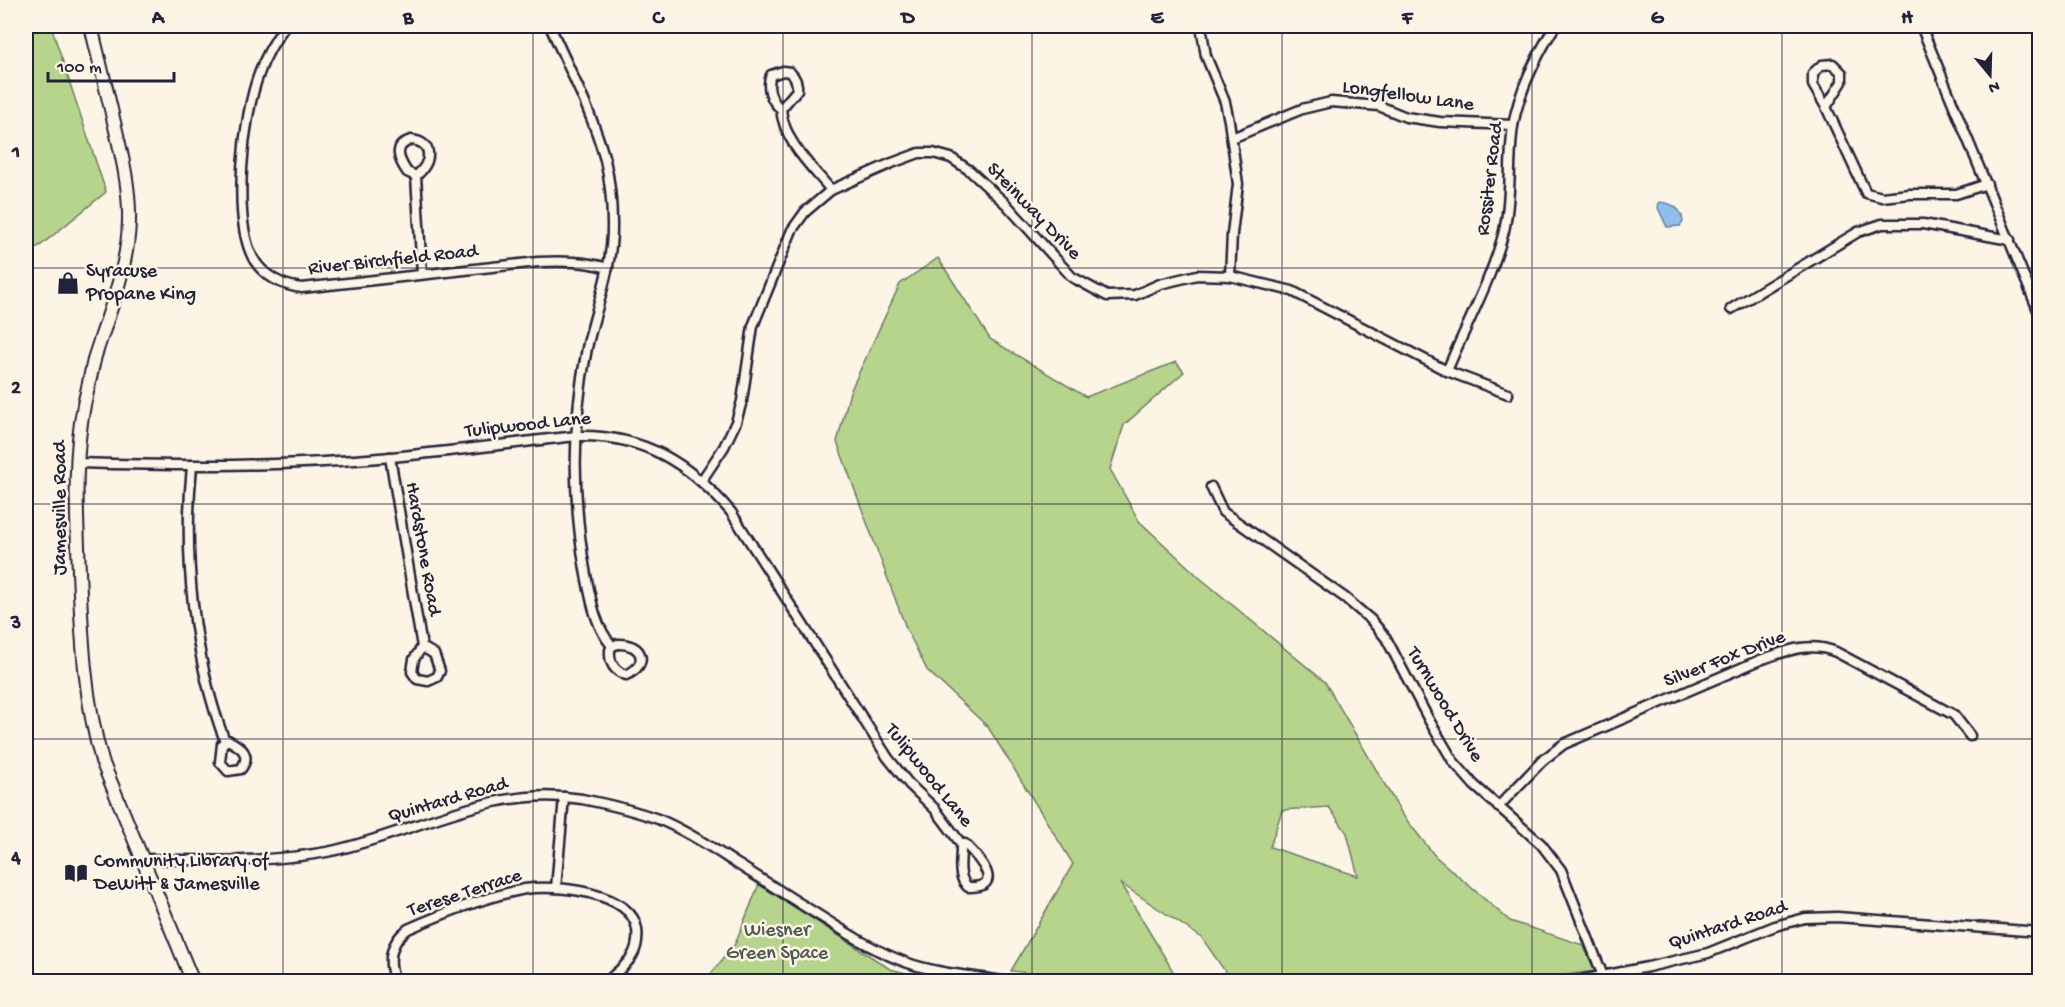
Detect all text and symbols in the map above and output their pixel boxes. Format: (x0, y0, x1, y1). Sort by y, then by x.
text: A (151, 8, 166, 31)
text: B (402, 8, 414, 31)
text: C (652, 8, 666, 31)
text: D (899, 8, 915, 31)
text: E (1151, 8, 1165, 31)
text: F (1401, 8, 1414, 31)
text: G (1651, 8, 1665, 31)
text: H (1901, 8, 1913, 31)
scale bar (48, 45, 174, 83)
north arrow (1960, 45, 2020, 105)
text: 100 m (56, 58, 102, 79)
text: N (1985, 75, 2002, 97)
street label: Longfellow Lane (1341, 76, 1476, 118)
street label: Rossiter Road (1473, 119, 1510, 237)
text: 1 (11, 142, 20, 165)
street label: Steinway Drive (981, 159, 1086, 266)
street label: River Birchfield Road (307, 240, 481, 281)
place label: Syracuse Propane King (85, 261, 196, 307)
shop icon: Syracuse Propane King (55, 270, 81, 296)
text: 2 (11, 378, 21, 401)
street label: Tulipwood Lane (463, 408, 593, 444)
street label: Jamesville Road (50, 439, 73, 575)
street label: Hardstone Road (399, 480, 445, 620)
text: 3 (10, 613, 21, 636)
street label: Silver Fox Drive (1661, 626, 1790, 694)
street label: Turnwood Drive (1400, 643, 1488, 767)
street label: Tulipwood Lane (879, 719, 977, 833)
street label: Quintard Road (386, 772, 513, 829)
text: 4 (10, 848, 21, 871)
place label: Community Library of DeWitt & Jamesville (92, 851, 270, 897)
library icon: Community Library of DeWitt & Jamesville (63, 860, 89, 886)
street label: Terese Terrace (404, 865, 525, 924)
street label: Quintard Road (1666, 895, 1792, 956)
park label: Wiesner Green Space (726, 920, 829, 966)

